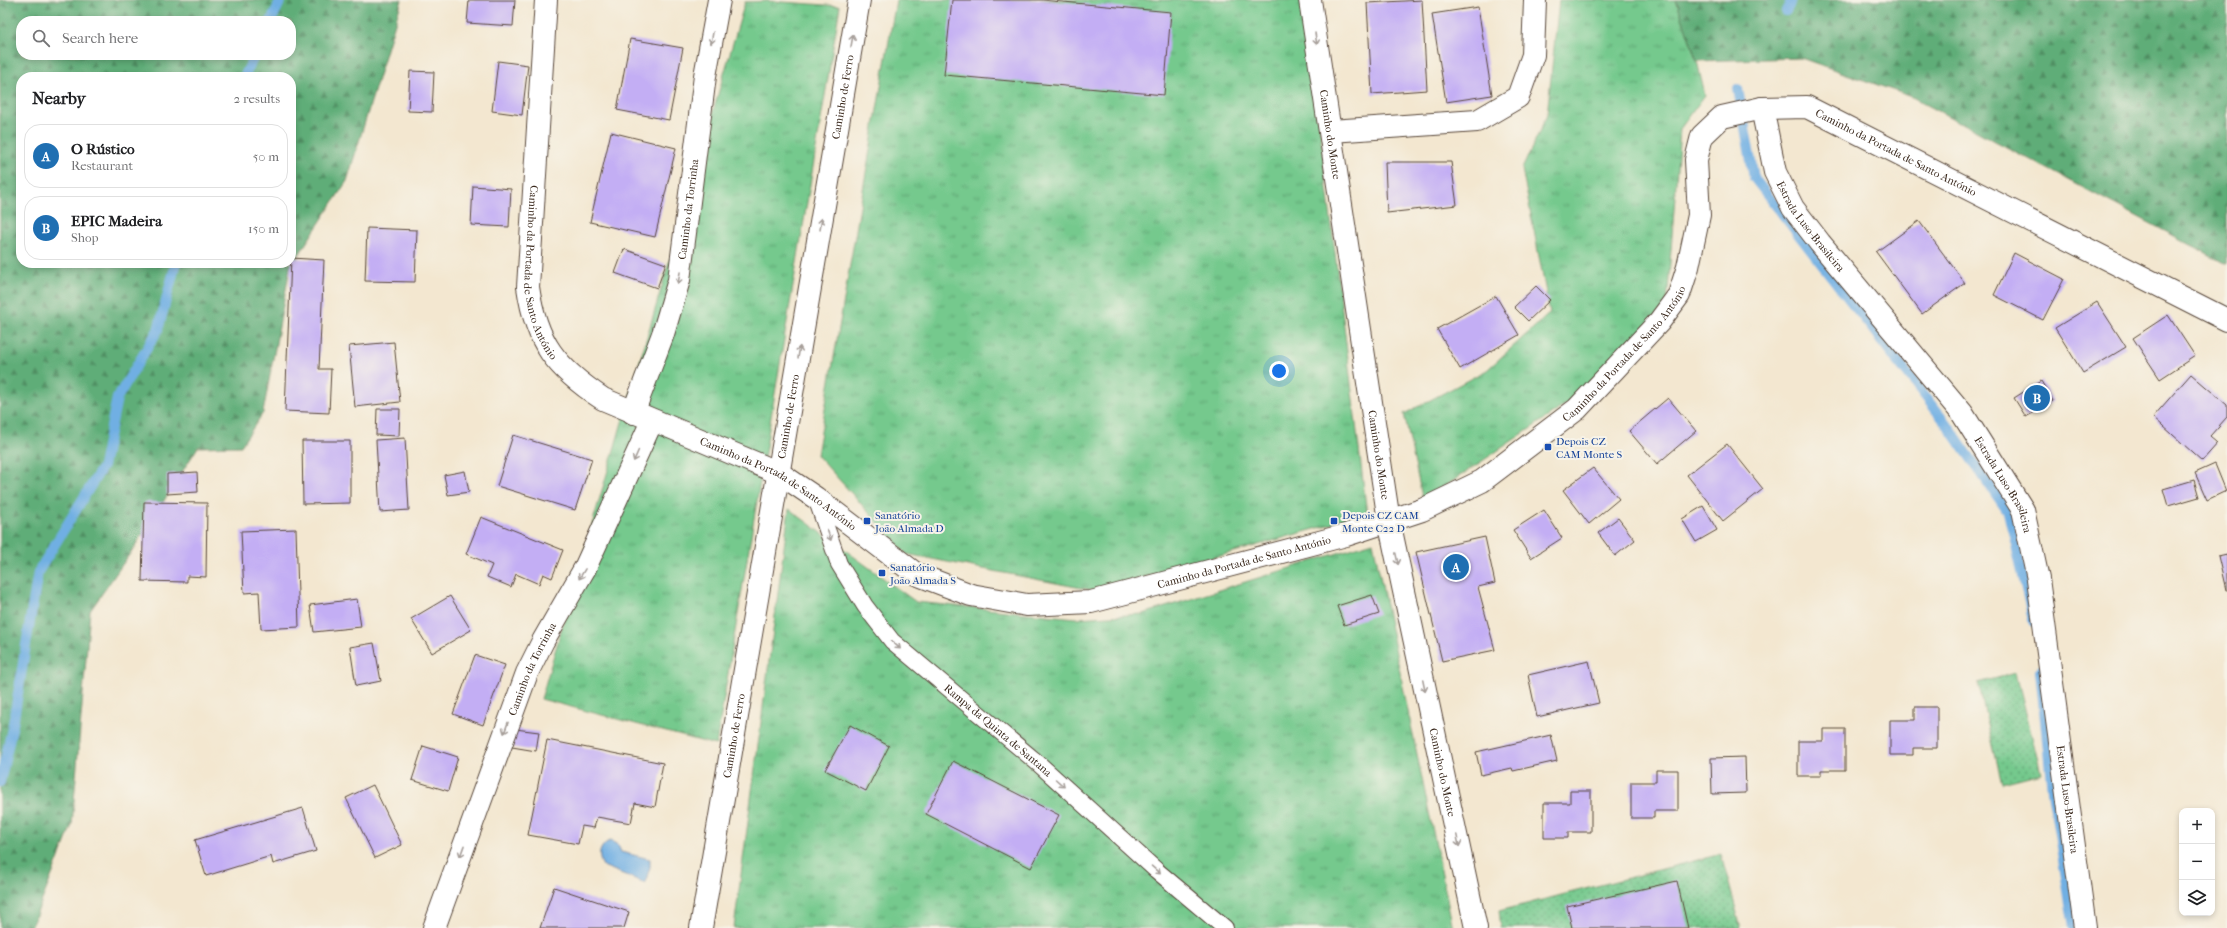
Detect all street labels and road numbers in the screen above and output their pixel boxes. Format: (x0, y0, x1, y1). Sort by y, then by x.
street label: Caminho de Ferro (829, 53, 856, 140)
street label: Caminho do Monte (1317, 89, 1344, 181)
street label: Caminho da Portada de Santo António (1813, 106, 1979, 199)
street label: Caminho da Torrinha (675, 158, 701, 260)
street label: Estrada Luso-Brasileira (1774, 179, 1848, 275)
street label: Caminho da Portada de Santo António (521, 185, 560, 362)
street label: Caminho da Portada de Santo António (1560, 284, 1688, 424)
street label: Caminho de Ferro (775, 373, 802, 460)
street label: Caminho do Monte (1366, 409, 1392, 501)
street label: Caminho da Portada de Santo António (698, 434, 859, 533)
street label: Estrada Luso-Brasileira (1972, 434, 2034, 535)
street label: Caminho da Portada de Santo António (1156, 533, 1333, 591)
street label: Caminho da Torrinha (505, 619, 559, 717)
street label: Rampa da Quinta de Santana (942, 681, 1055, 780)
street label: Caminho de Ferro (720, 692, 747, 779)
street label: Caminho do Monte (1427, 727, 1459, 819)
street label: Estrada Luso-Brasileira (2054, 744, 2081, 855)

